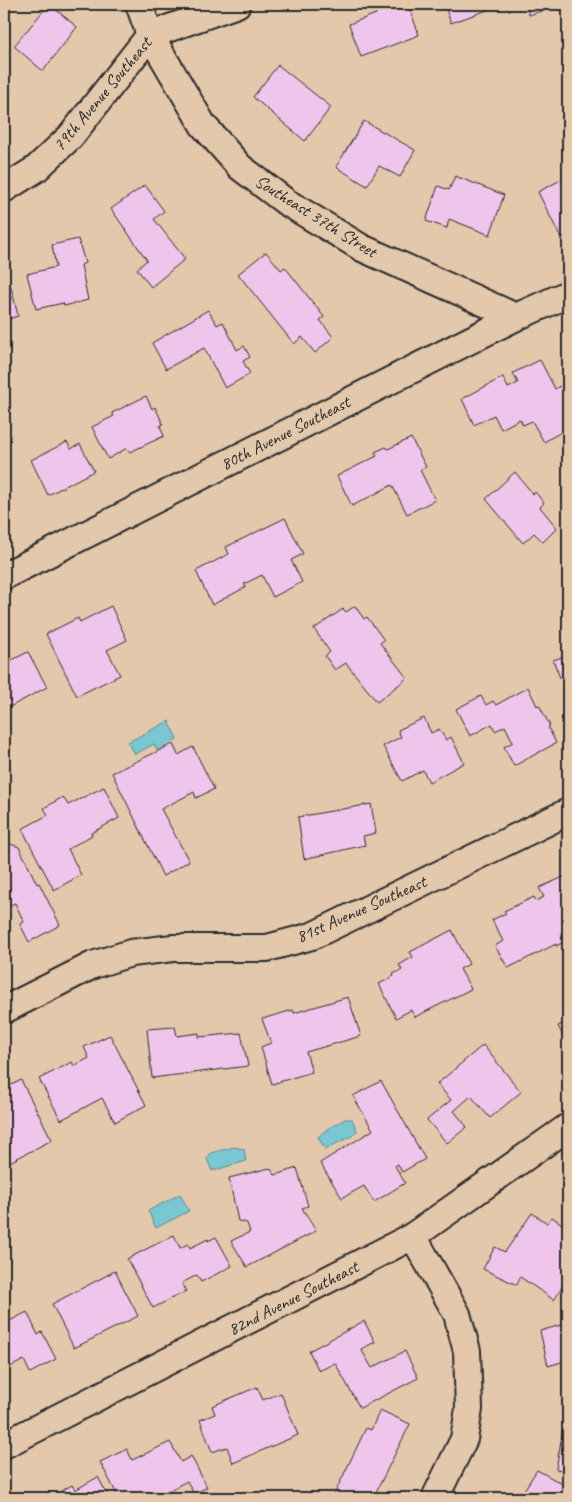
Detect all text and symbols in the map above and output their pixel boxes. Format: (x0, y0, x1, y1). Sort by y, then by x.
street label: 79th Avenue Southeast (48, 31, 157, 155)
street label: Southeast 37th Street (251, 170, 383, 263)
street label: 80th Avenue Southeast (217, 390, 355, 475)
street label: 81st Avenue Southeast (293, 870, 431, 948)
street label: 82nd Avenue Southeast (224, 1255, 364, 1340)

